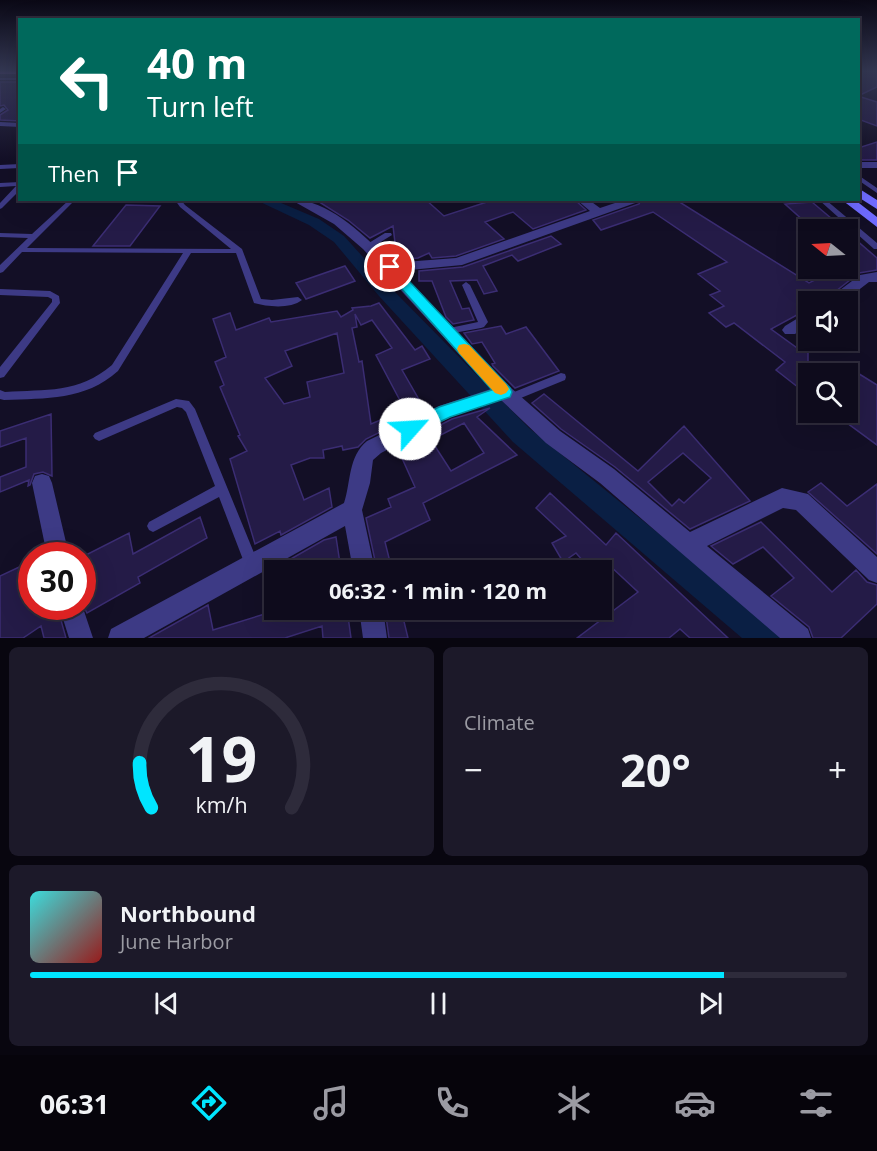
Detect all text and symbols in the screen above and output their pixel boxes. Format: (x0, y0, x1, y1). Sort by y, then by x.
text: 40 m (147, 34, 247, 91)
icon: left (48, 42, 126, 120)
text: Turn left (147, 88, 254, 125)
icon: arrive (111, 156, 144, 189)
text: Then (48, 158, 99, 188)
north arrow (798, 219, 858, 279)
map controls (798, 219, 858, 423)
pin (364, 241, 415, 292)
icon: arrive (373, 250, 406, 283)
button: sound (798, 291, 858, 351)
button: search (798, 363, 858, 423)
position arrow (378, 397, 442, 461)
speed limit sign: 30 (18, 542, 96, 620)
text: 06:32 · 1 min · 120 m (329, 575, 547, 605)
text: Climate (464, 709, 535, 736)
text: 19 (186, 715, 257, 800)
text: 20° (620, 739, 691, 800)
text: − (464, 747, 483, 792)
text: + (828, 747, 847, 792)
text: km/h (195, 791, 248, 820)
text: Northbound (120, 898, 256, 928)
text: June Harbor (120, 928, 233, 955)
icon: previous (150, 987, 183, 1020)
icon: pause (422, 987, 455, 1020)
icon: next (694, 987, 727, 1020)
icon: directions (188, 1082, 230, 1124)
icon: music (310, 1082, 352, 1124)
icon: phone (431, 1082, 473, 1124)
icon: climate (553, 1082, 595, 1124)
icon: car (674, 1082, 716, 1124)
icon: filters (795, 1082, 837, 1124)
text: 06:31 (40, 1085, 109, 1122)

